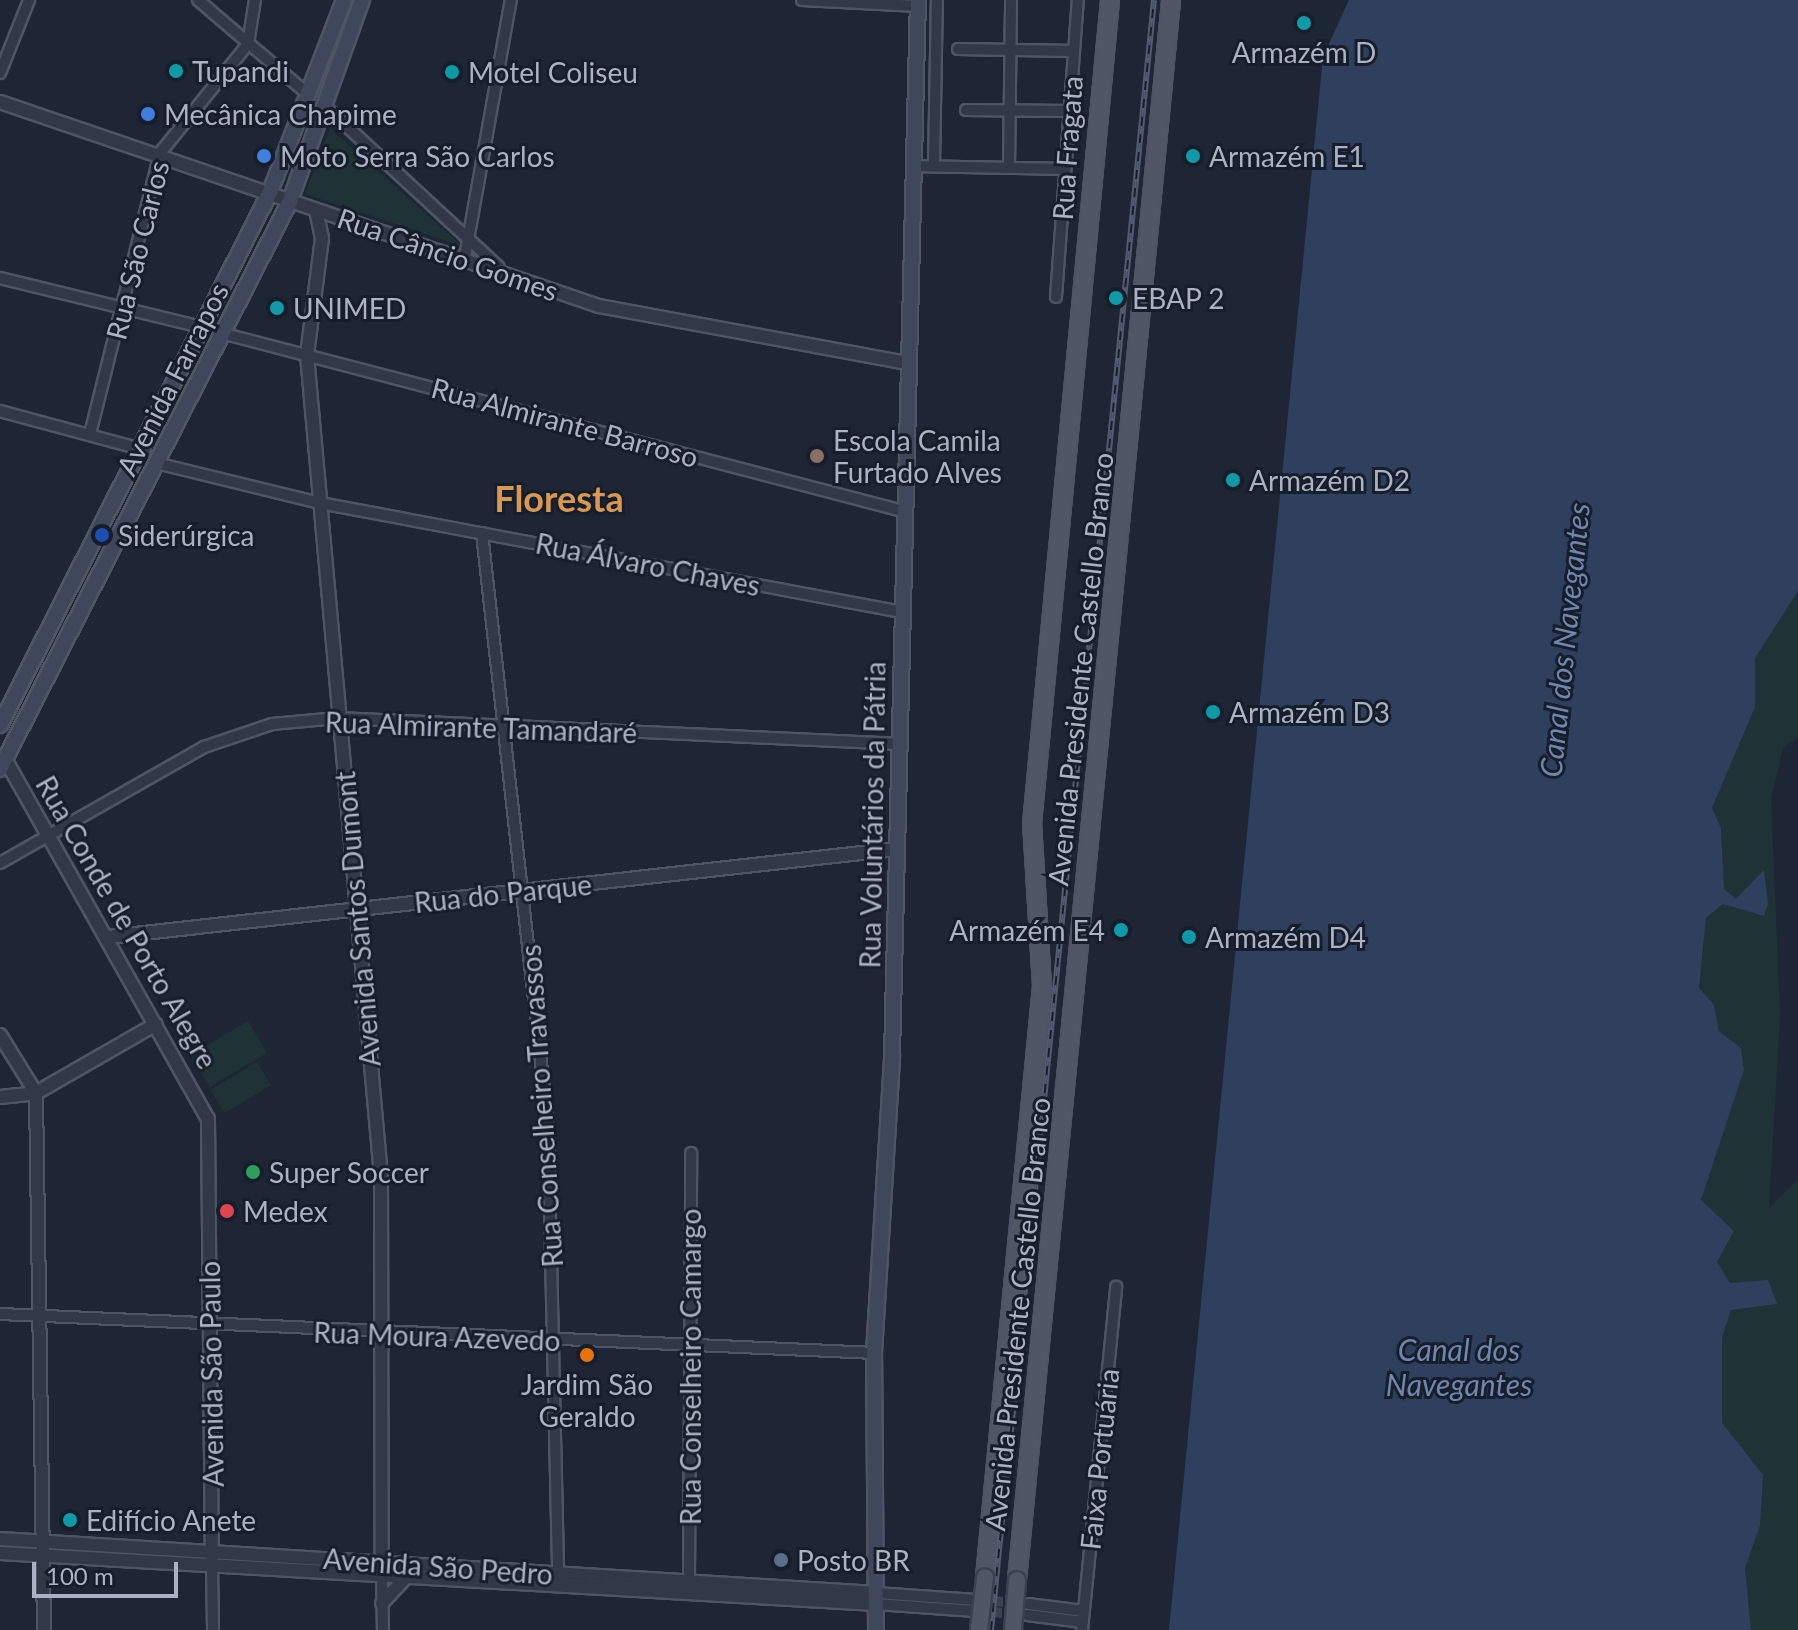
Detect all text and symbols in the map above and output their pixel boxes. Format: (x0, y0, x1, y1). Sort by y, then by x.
marker: Armazém D (1295, 14, 1313, 32)
place label: Armazém D (1232, 35, 1376, 69)
place label: Tupandi (192, 54, 289, 88)
place label: Motel Coliseu (468, 55, 638, 89)
marker: Tupandi (167, 62, 185, 80)
marker: Motel Coliseu (443, 63, 461, 81)
street label: Rua Fragata (1045, 75, 1089, 221)
place label: Mecânica Chapime (164, 97, 397, 131)
marker: Mecânica Chapime (139, 105, 157, 123)
place label: Moto Serra São Carlos (280, 139, 555, 173)
place label: Armazém E1 (1209, 139, 1365, 173)
marker: Moto Serra São Carlos (255, 147, 273, 165)
marker: Armazém E1 (1184, 147, 1202, 165)
street label: Rua São Carlos (99, 157, 175, 343)
street label: Rua Câncio Gomes (333, 200, 563, 308)
street label: Avenida Farrapos (109, 277, 235, 481)
place label: EBAP 2 (1132, 281, 1225, 315)
marker: EBAP 2 (1107, 289, 1125, 307)
place label: UNIMED (293, 291, 406, 325)
marker: UNIMED (268, 299, 286, 317)
street label: Rua Almirante Barroso (428, 370, 702, 474)
place label: Escola Camila Furtado Alves (833, 423, 1003, 489)
marker: Escola Camila Furtado Alves (808, 447, 826, 465)
street label: Avenida Presidente Castello Branco (1041, 451, 1119, 887)
place label: Armazém D2 (1249, 463, 1410, 497)
marker: Armazém D2 (1224, 471, 1242, 489)
district label: Floresta (494, 477, 624, 521)
water label: Canal dos Navegantes (1532, 501, 1596, 779)
place label: Siderúrgica (118, 518, 254, 552)
marker: Siderúrgica (93, 526, 111, 544)
street label: Rua Álvaro Chaves (532, 526, 764, 602)
street label: Rua Voluntários da Pátria (853, 661, 891, 969)
place label: Armazém D3 (1229, 695, 1390, 729)
marker: Armazém D3 (1204, 703, 1222, 721)
street label: Rua Almirante Tamandaré (324, 705, 638, 749)
street label: Rua Conde de Porto Alegre (29, 769, 225, 1075)
street label: Avenida Santos Dumont (327, 770, 387, 1068)
street label: Rua do Parque (413, 867, 593, 919)
place label: Armazém E4 (949, 913, 1105, 947)
place label: Armazém D4 (1205, 920, 1366, 954)
marker: Armazém E4 (1112, 921, 1130, 939)
marker: Armazém D4 (1180, 928, 1198, 946)
street label: Rua Conselheiro Travassos (513, 943, 569, 1269)
street label: Avenida Presidente Castello Branco (978, 1096, 1056, 1532)
place label: Super Soccer (269, 1155, 430, 1189)
marker: Super Soccer (244, 1163, 262, 1181)
place label: Medex (243, 1194, 328, 1228)
marker: Medex (218, 1202, 236, 1220)
street label: Rua Conselheiro Camargo (673, 1209, 707, 1525)
street label: Avenida São Paulo (192, 1261, 230, 1487)
street label: Rua Moura Azevedo (312, 1315, 562, 1357)
water label: Canal dos Navegantes (1386, 1331, 1532, 1402)
marker: Jardim São Geraldo (578, 1346, 596, 1364)
place label: Jardim São Geraldo (521, 1367, 653, 1433)
street label: Faixa Portuária (1073, 1367, 1125, 1551)
place label: Edifício Anete (86, 1503, 257, 1537)
marker: Edifício Anete (61, 1511, 79, 1529)
street label: Avenida São Pedro (322, 1541, 554, 1591)
place label: Posto BR (797, 1543, 910, 1577)
scale bar (36, 1546, 182, 1596)
marker: Posto BR (772, 1551, 790, 1569)
text: 100 m (46, 1561, 114, 1590)

